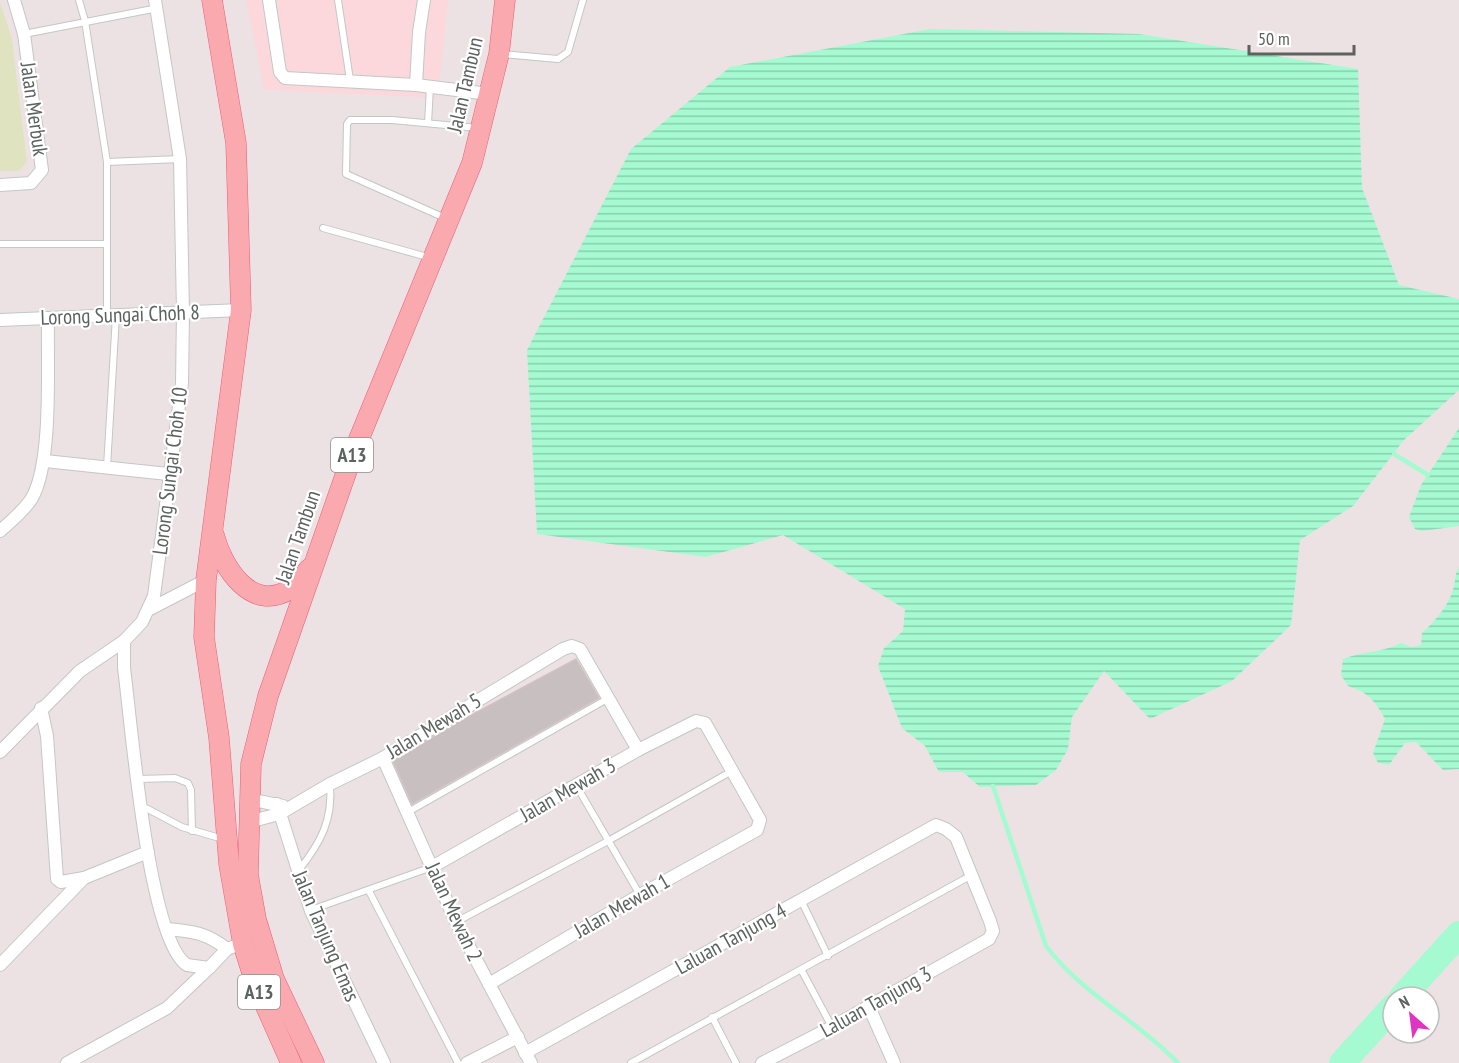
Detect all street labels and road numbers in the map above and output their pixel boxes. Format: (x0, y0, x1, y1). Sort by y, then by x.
street label: Jalan Tambun (440, 35, 489, 136)
street label: Jalan Merbuk (14, 59, 54, 158)
street label: Lorong Sungai Choh 8 (40, 298, 200, 331)
street label: Lorong Sungai Choh 10 (146, 386, 193, 556)
road number: A13 (331, 438, 373, 472)
street label: Jalan Tambun (269, 487, 326, 588)
street label: Jalan Mewah 5 (380, 687, 486, 765)
street label: Jalan Mewah 3 (514, 751, 621, 828)
street label: Jalan Mewah 2 (419, 857, 489, 966)
street label: Jalan Tanjung Emas (286, 865, 366, 1005)
street label: Jalan Mewah 1 (568, 867, 675, 944)
street label: Laluan Tanjung 4 (670, 897, 792, 980)
street label: Laluan Tanjung 3 (815, 960, 936, 1043)
road number: A13 (238, 975, 280, 1009)

